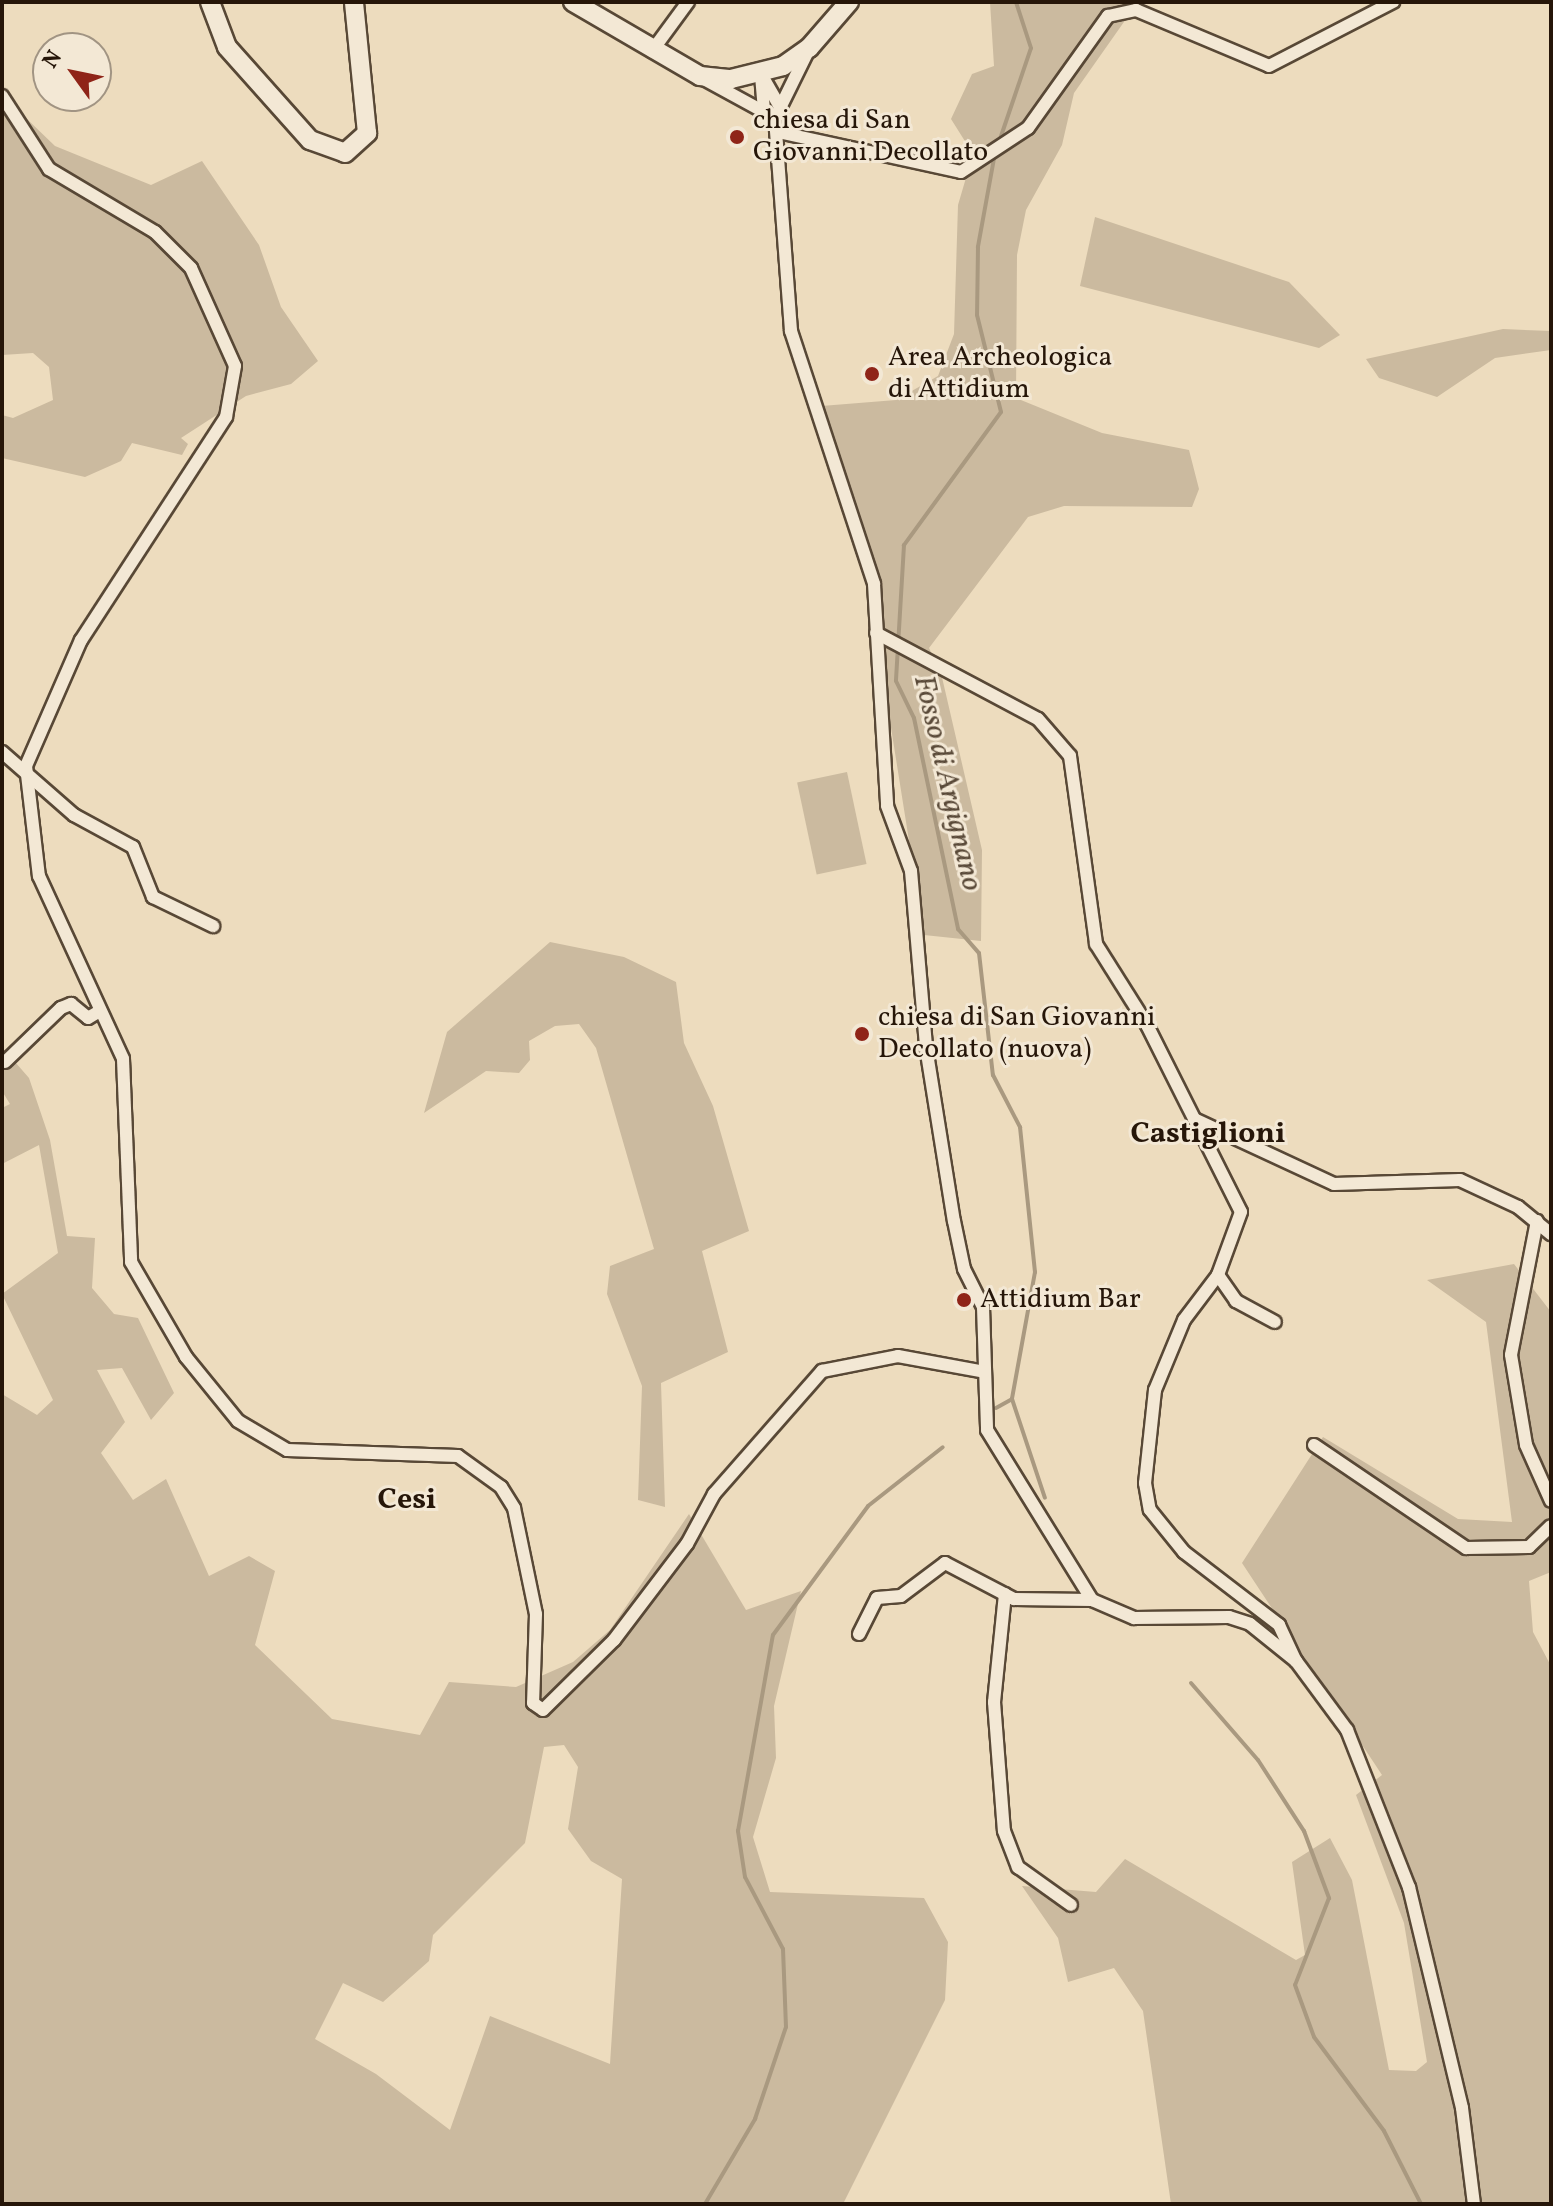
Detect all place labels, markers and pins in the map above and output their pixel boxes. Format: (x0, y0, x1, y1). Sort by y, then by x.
place label: chiesa di San Giovanni Decollato (753, 104, 988, 170)
marker: chiesa di San Giovanni Decollato (728, 128, 746, 146)
place label: Area Archeologica di Attidium (888, 341, 1113, 407)
marker: Area Archeologica di Attidium (863, 365, 881, 383)
place label: chiesa di San Giovanni Decollato (nuova) (878, 1001, 1155, 1067)
marker: chiesa di San Giovanni Decollato (nuova) (853, 1025, 871, 1043)
place label: Attidium Bar (980, 1283, 1141, 1317)
marker: Attidium Bar (955, 1291, 973, 1309)

